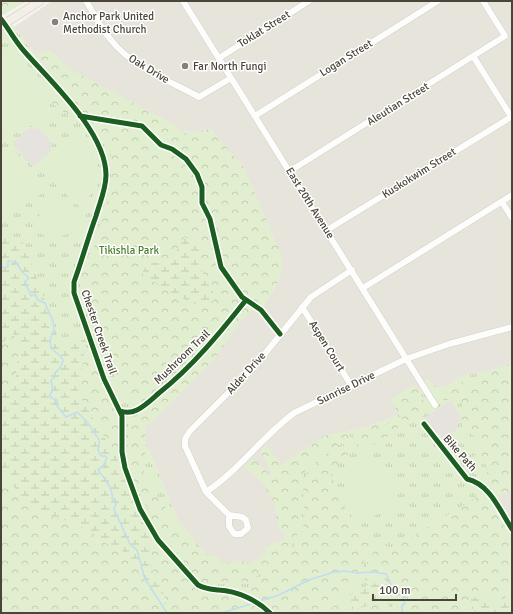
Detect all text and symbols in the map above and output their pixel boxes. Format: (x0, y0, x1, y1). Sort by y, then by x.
street label: Toklat Street (235, 8, 293, 50)
place label: Anchor Park United Methodist Church (63, 10, 154, 36)
marker: Anchor Park United Methodist Church (50, 17, 60, 27)
street label: Logan Street (317, 37, 375, 79)
street label: Oak Drive (126, 52, 172, 86)
place label: Far North Fungi (193, 60, 266, 73)
marker: Far North Fungi (180, 61, 190, 71)
street label: Aleutian Street (365, 80, 432, 128)
street label: Kuskokwim Street (380, 145, 458, 201)
street label: East 20th Avenue (283, 165, 337, 241)
park label: Tikishla Park (99, 244, 159, 257)
street label: Chester Creek Trail (78, 288, 120, 376)
street label: Aspen Court (306, 318, 348, 374)
street label: Mushroom Trail (151, 327, 213, 387)
street label: Alder Drive (224, 349, 268, 397)
street label: Sunrise Drive (315, 368, 377, 408)
street label: Bike Path (441, 432, 479, 474)
scale bar (373, 576, 456, 602)
text: 100 m (379, 583, 411, 598)

